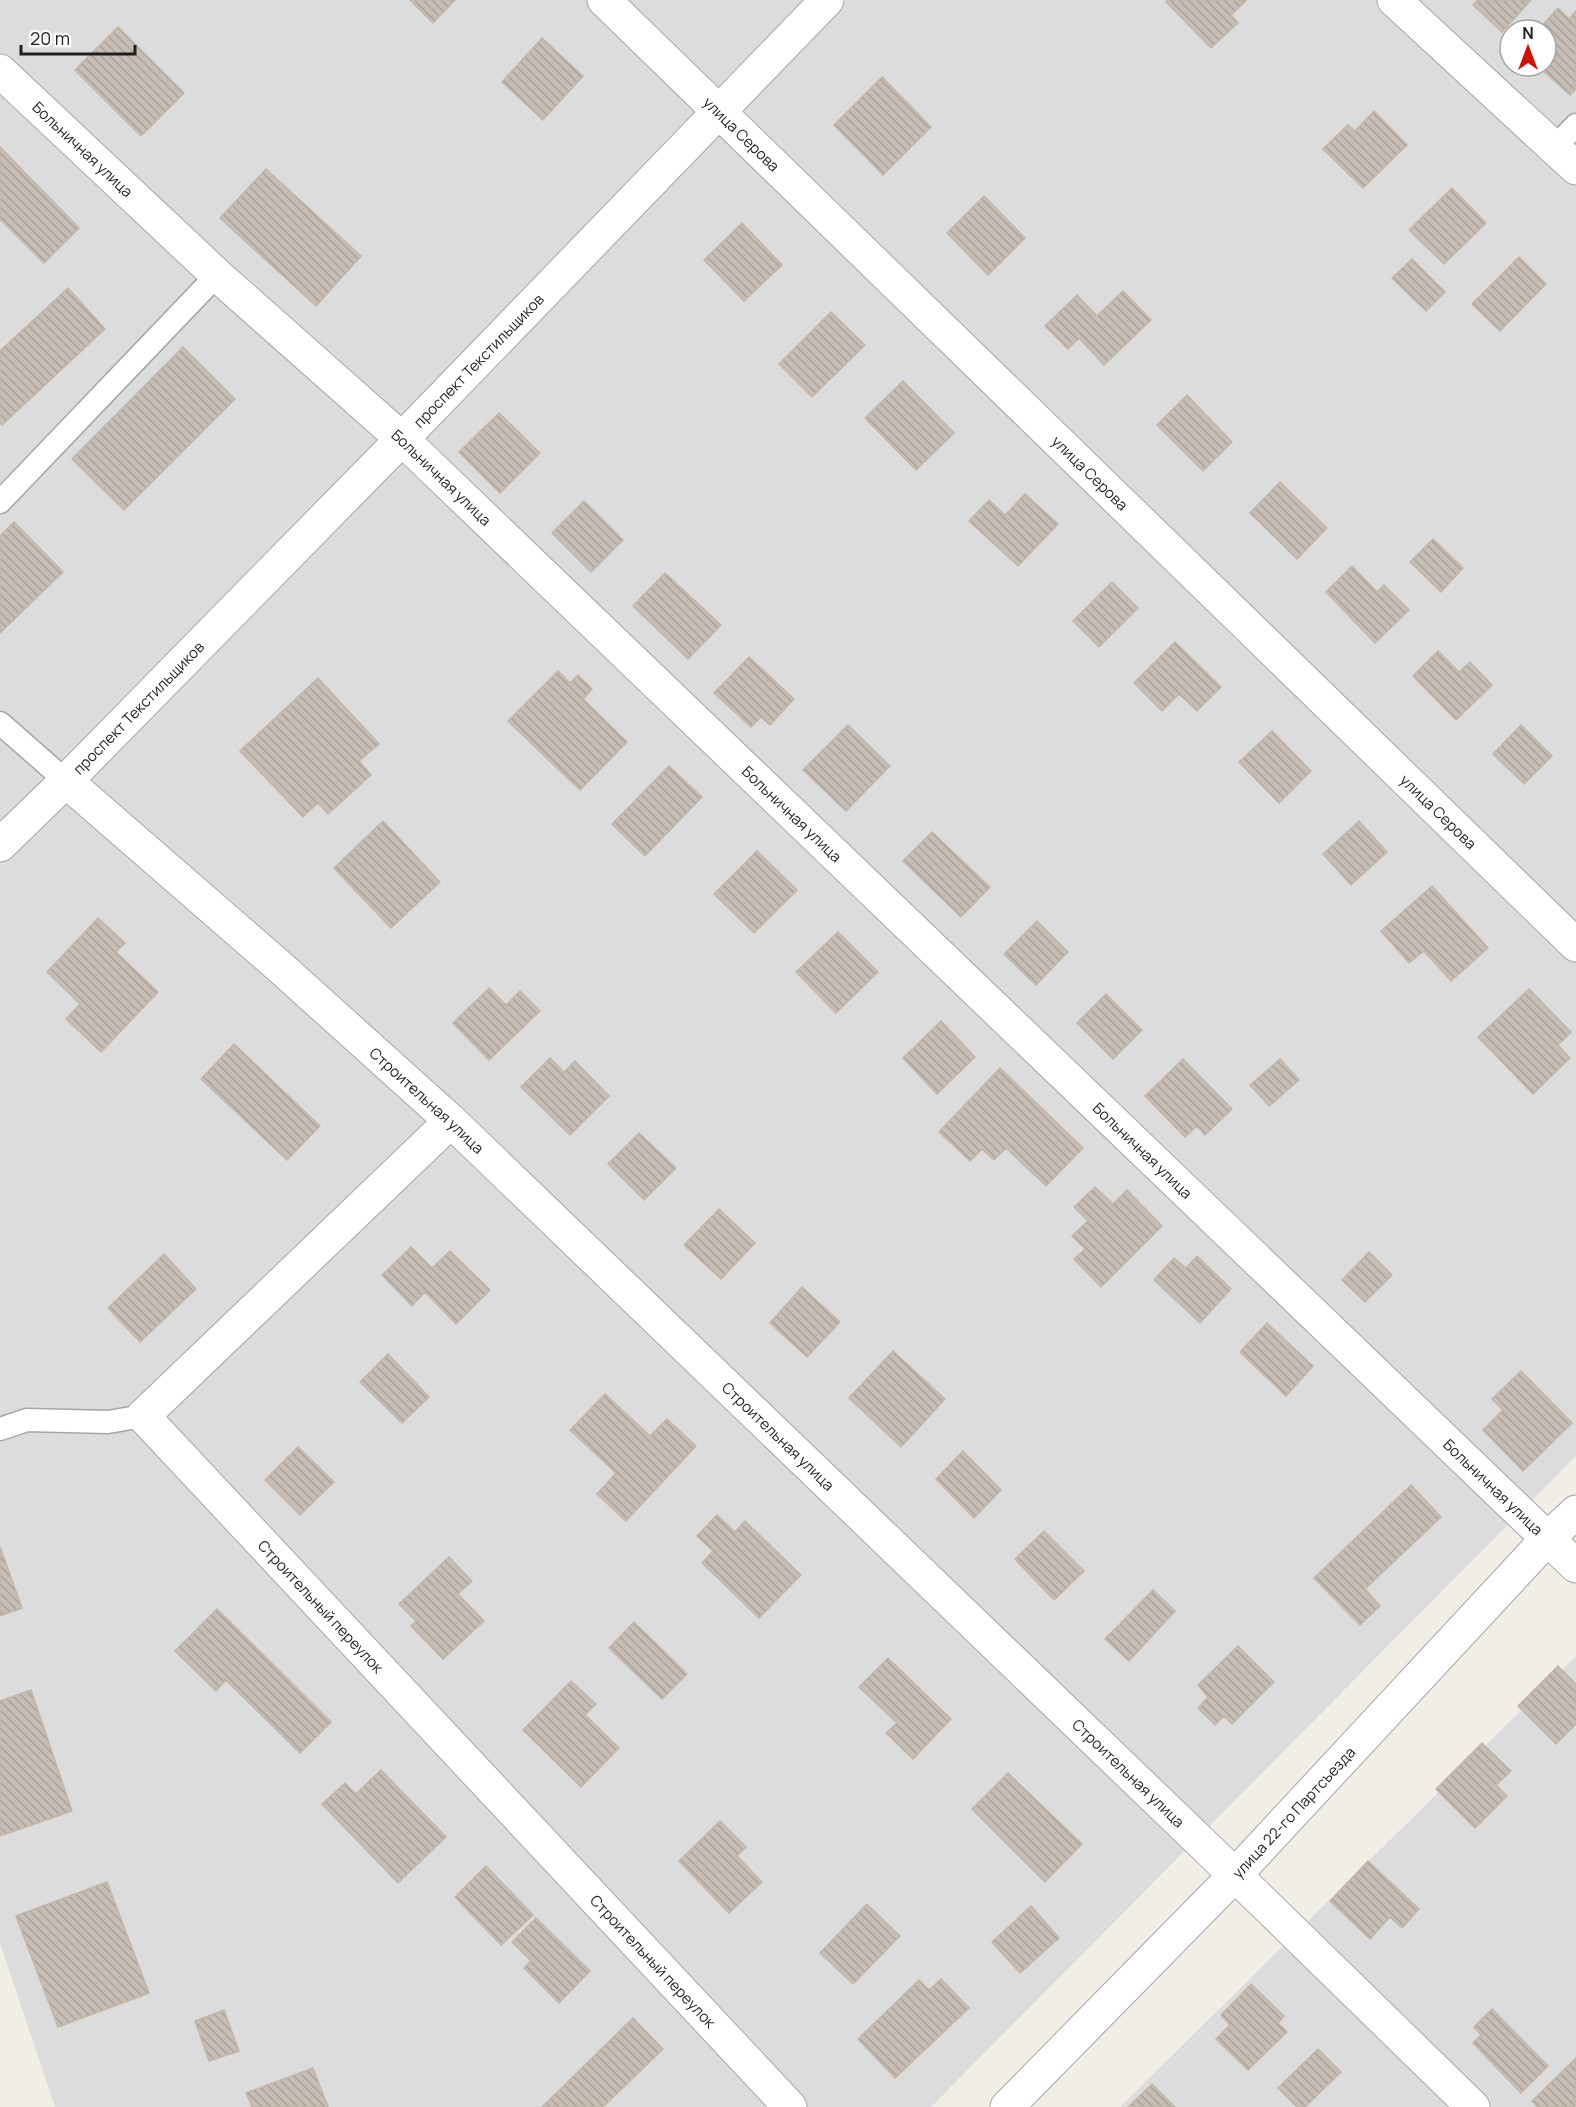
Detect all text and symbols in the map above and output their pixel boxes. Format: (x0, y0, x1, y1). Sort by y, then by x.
scale bar (21, 18, 135, 56)
north arrow (1498, 18, 1558, 78)
text: N (1522, 22, 1534, 44)
text: 20 m (30, 26, 70, 50)
street label: улица Серова (699, 92, 785, 176)
street label: Больничная улица (28, 97, 138, 202)
street label: проспект Текстильщиков (408, 289, 548, 432)
street label: Больничная улица (387, 424, 496, 530)
street label: улица Серова (1047, 431, 1133, 515)
street label: проспект Текстильщиков (68, 636, 208, 779)
street label: Больничная улица (738, 761, 847, 867)
street label: улица Серова (1396, 769, 1481, 853)
street label: Строительная улица (365, 1042, 489, 1158)
street label: Больничная улица (1088, 1097, 1197, 1203)
street label: Строительная улица (718, 1377, 839, 1495)
street label: Больничная улица (1439, 1434, 1548, 1540)
street label: Строительный переулок (253, 1535, 389, 1678)
street label: Строительная улица (1068, 1714, 1190, 1832)
street label: улица 22-го Партсъезда (1227, 1742, 1360, 1883)
street label: Строительный переулок (586, 1890, 721, 2033)

